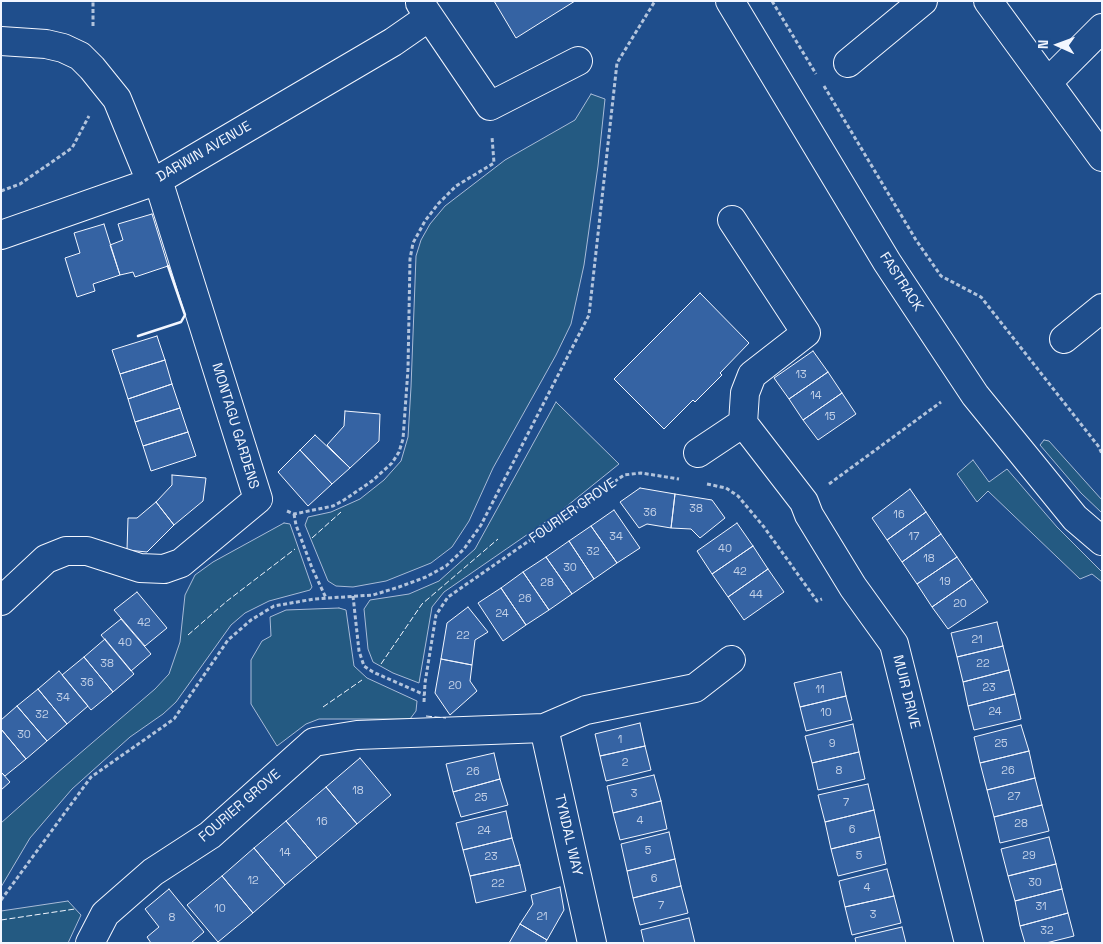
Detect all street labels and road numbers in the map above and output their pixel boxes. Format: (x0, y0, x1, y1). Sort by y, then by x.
street label: DARWIN AVENUE (154, 118, 254, 186)
street label: FASTRACK (876, 249, 926, 315)
street label: MONTAGU GARDENS (208, 361, 262, 491)
street label: FOURIER GROVE (526, 475, 620, 547)
street label: MUIR DRIVE (889, 653, 923, 731)
street label: FOURIER GROVE (196, 766, 284, 846)
street label: TYNDAL WAY (550, 792, 586, 878)

